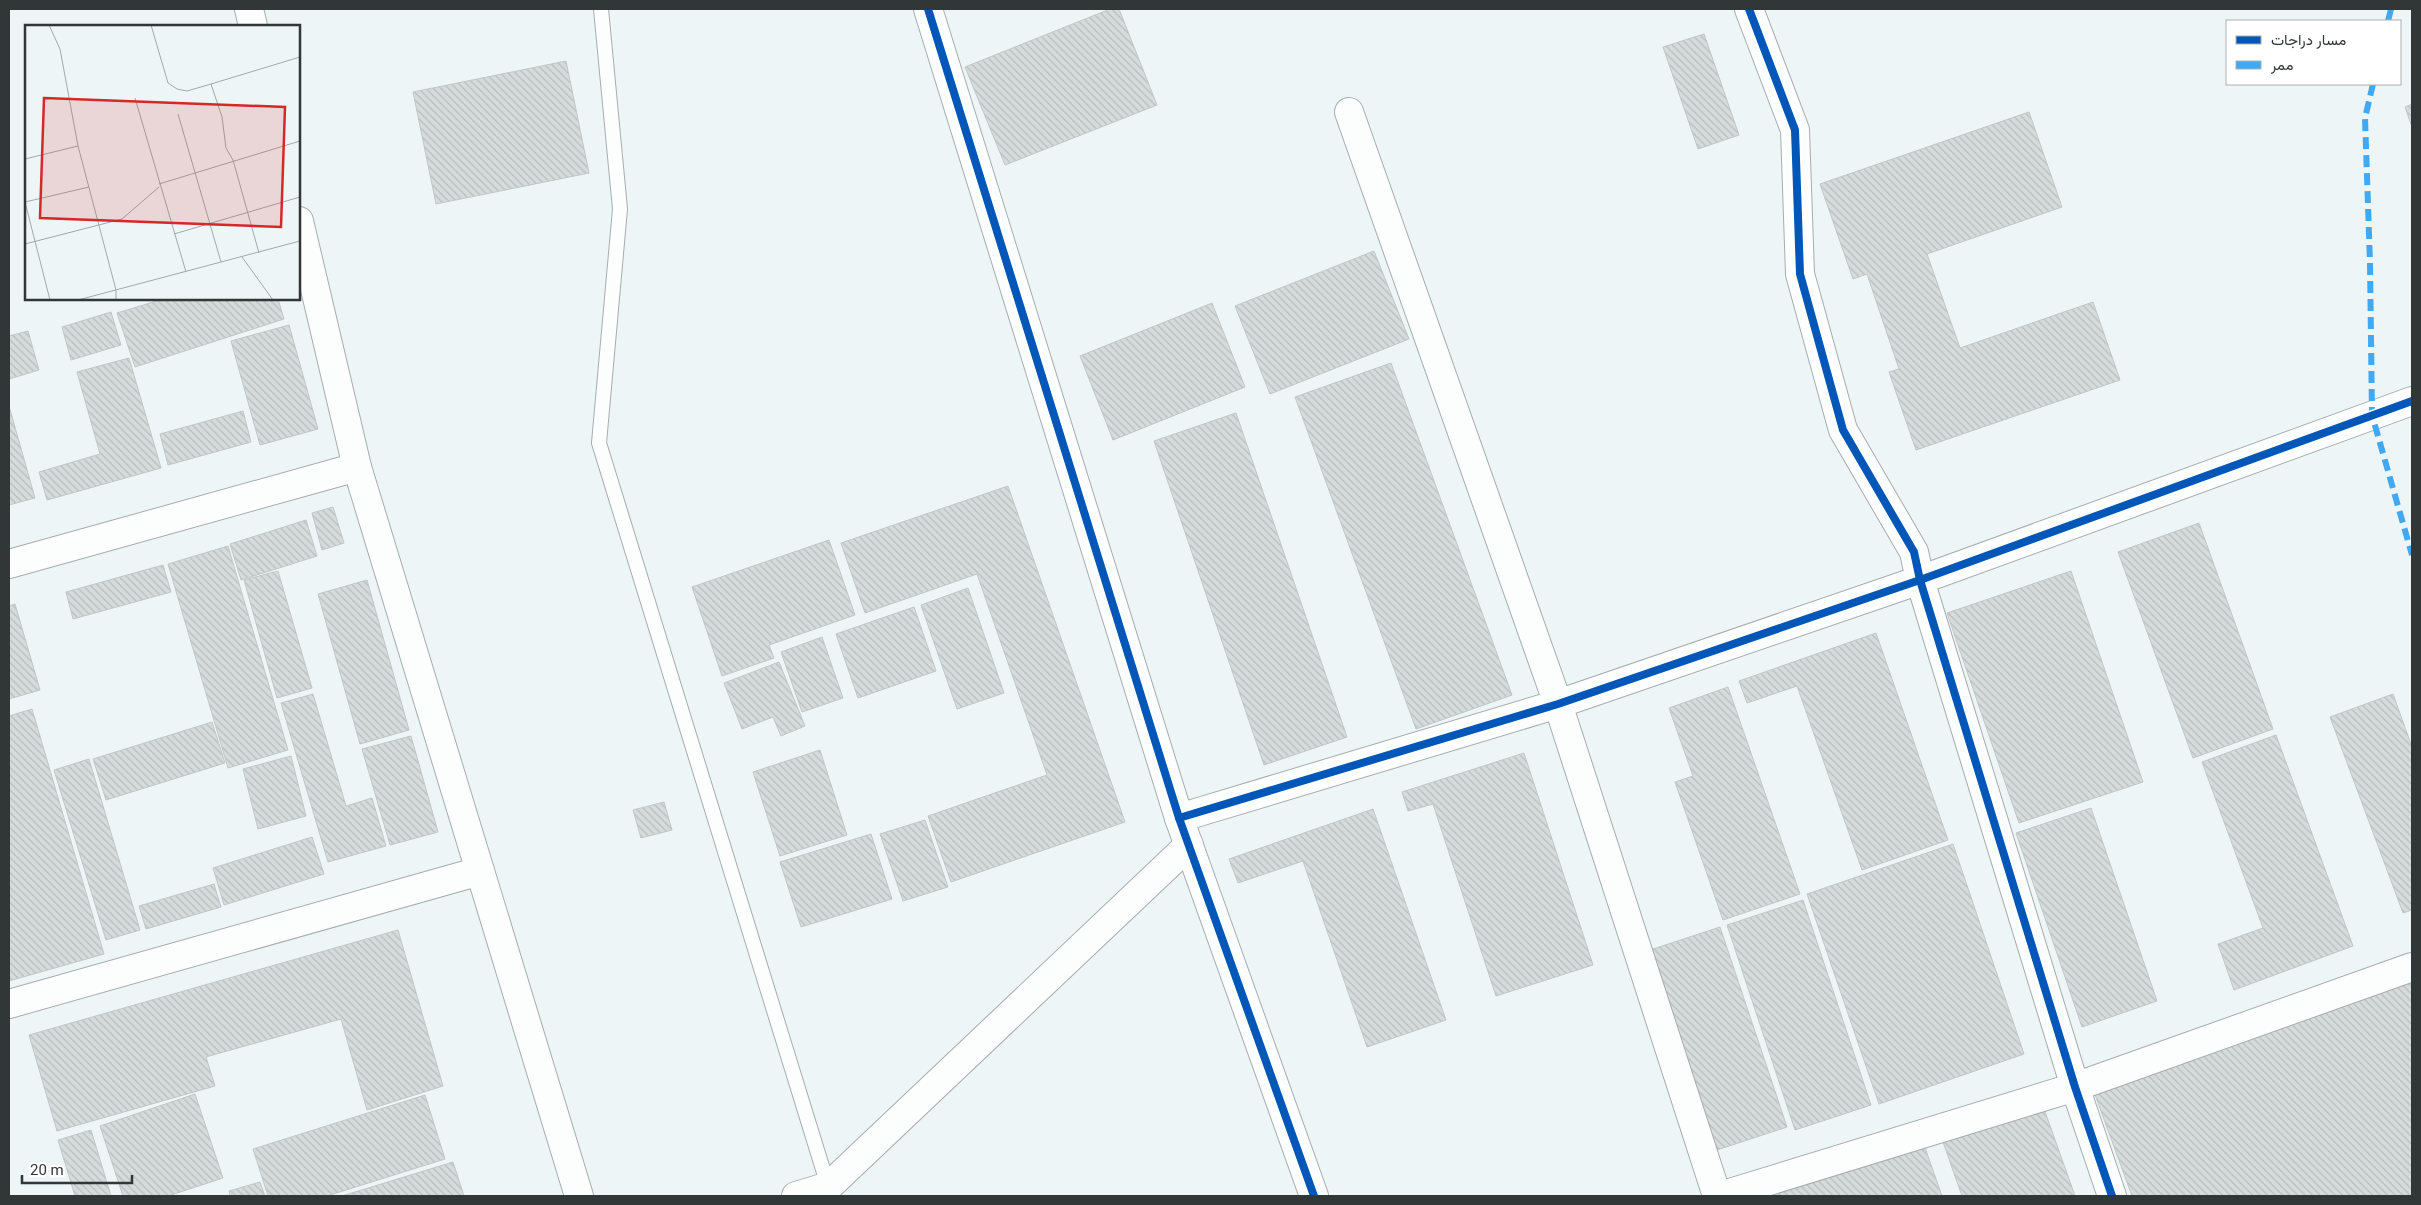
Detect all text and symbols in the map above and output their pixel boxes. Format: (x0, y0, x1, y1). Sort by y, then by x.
legend (2226, 20, 2401, 85)
inset map (25, 25, 300, 300)
text: مسار دراجات (2271, 31, 2346, 49)
text: ممر (2270, 56, 2293, 74)
scale bar (22, 1152, 132, 1184)
text: 20 m (30, 1161, 64, 1179)

